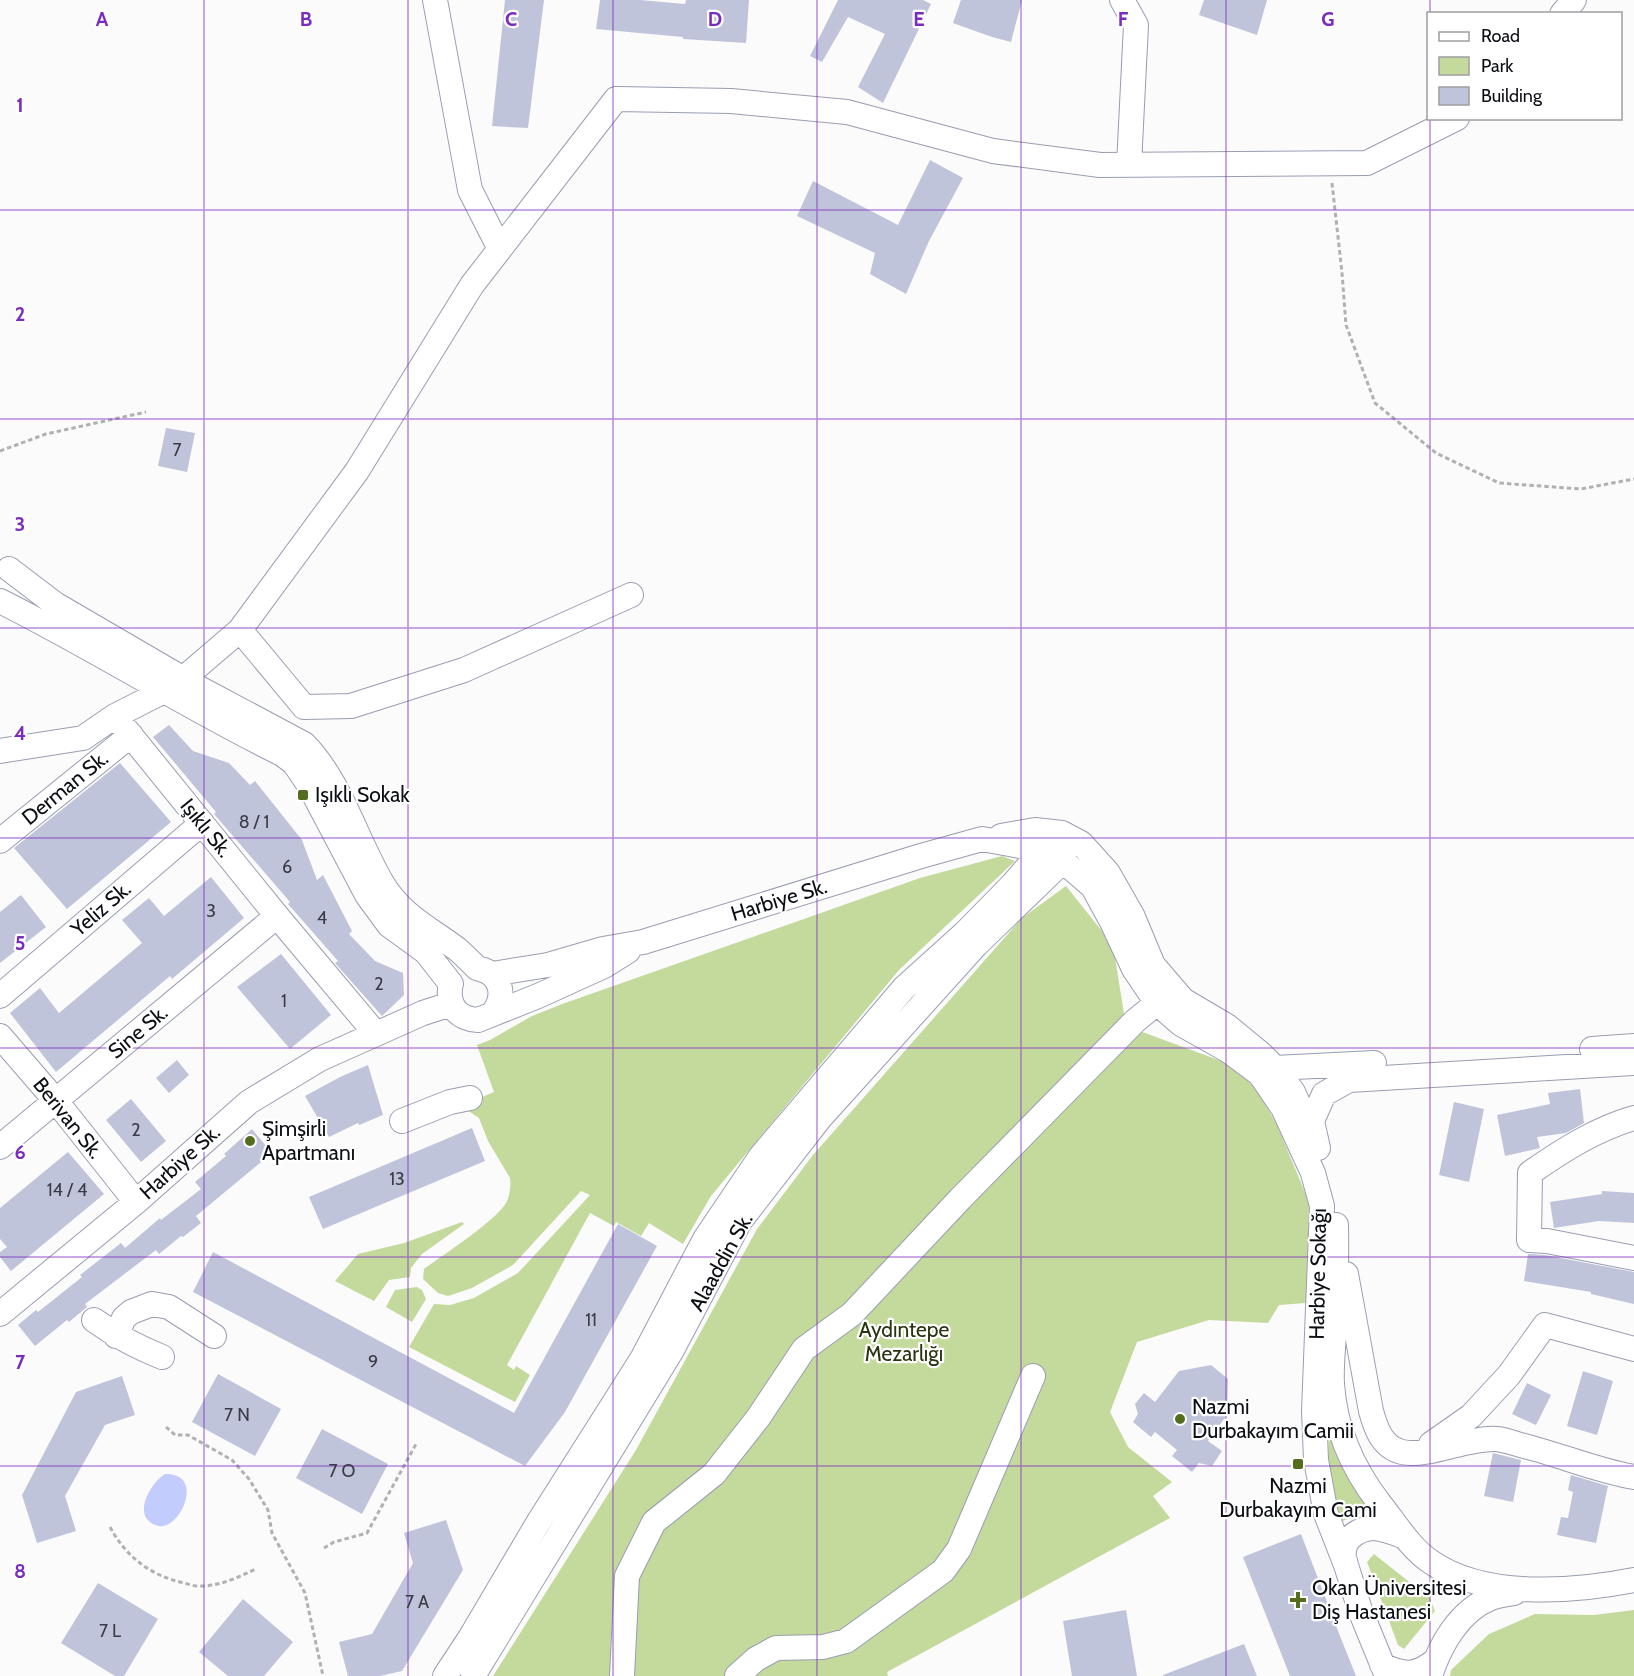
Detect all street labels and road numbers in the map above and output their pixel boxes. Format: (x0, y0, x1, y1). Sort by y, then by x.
street label: Derman Sk. (17, 745, 113, 830)
street label: Işıklı Sk. (175, 793, 237, 862)
street label: Harbiye Sk. (728, 873, 830, 926)
street label: Yeliz Sk. (65, 876, 136, 942)
street label: Sine Sk. (103, 1000, 172, 1064)
street label: Berivan Sk. (28, 1072, 109, 1163)
street label: Harbiye Sk. (134, 1119, 225, 1204)
street label: Alaaddin Sk. (683, 1208, 758, 1315)
street label: Harbiye Sokağı (1304, 1208, 1331, 1340)

